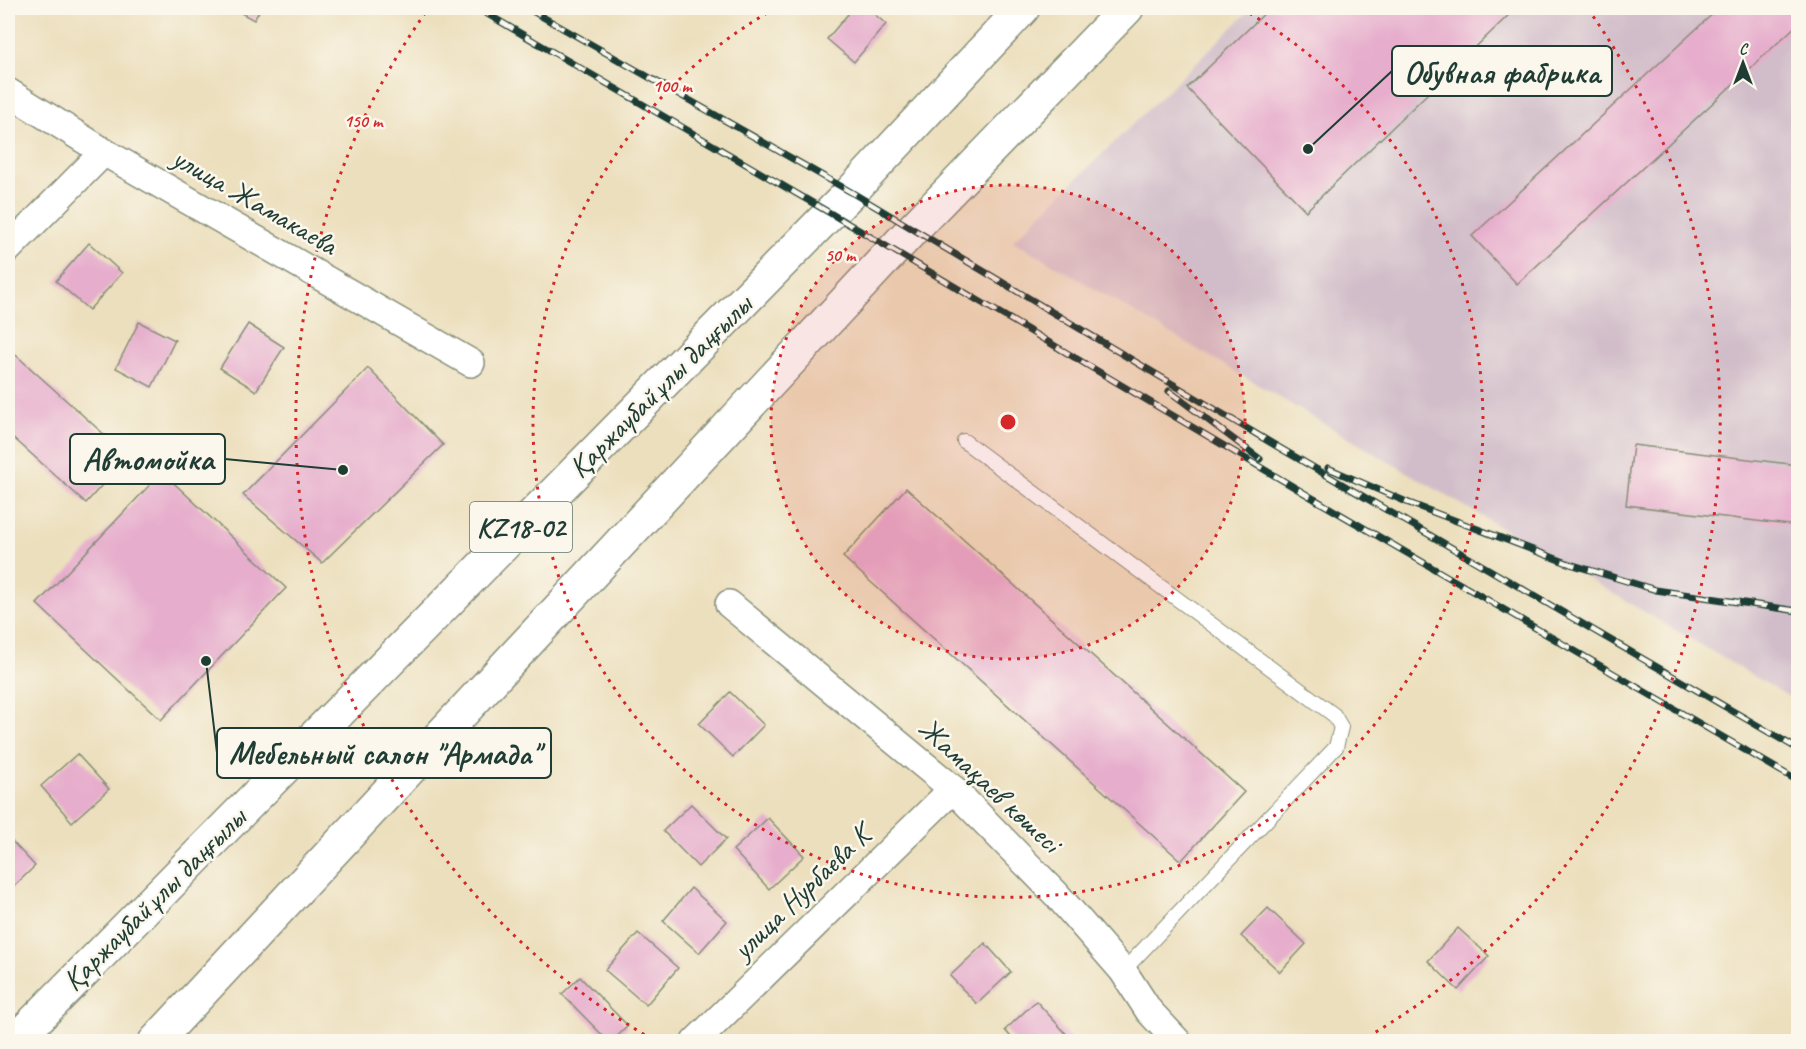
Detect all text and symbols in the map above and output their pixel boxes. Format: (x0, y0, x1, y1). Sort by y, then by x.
north arrow (1713, 33, 1773, 93)
text: С (1739, 39, 1749, 59)
callout: Обувная фабрика (1392, 46, 1612, 96)
text: Обувная фабрика (1404, 52, 1603, 93)
text: 100 m (653, 75, 693, 97)
text: 150 m (344, 110, 384, 132)
street label: улица Жамакаева (164, 137, 346, 264)
text: 50 m (825, 244, 857, 266)
street label: Қаржаубайұлы даңғылы (560, 285, 761, 486)
centre of rings (998, 412, 1018, 432)
callout: Автомойка (70, 434, 225, 484)
text: Автомойка (82, 439, 216, 480)
road number: KZ18-02 (470, 502, 572, 552)
street label: Жамақаев көшесі (911, 709, 1072, 863)
callout: Мебельный салон "Армада" (217, 728, 551, 778)
text: Мебельный салон "Армада" (229, 733, 546, 774)
street label: Қаржаубайұлы даңғылы (54, 798, 255, 999)
street label: улица Нурбаева К (722, 812, 882, 969)

